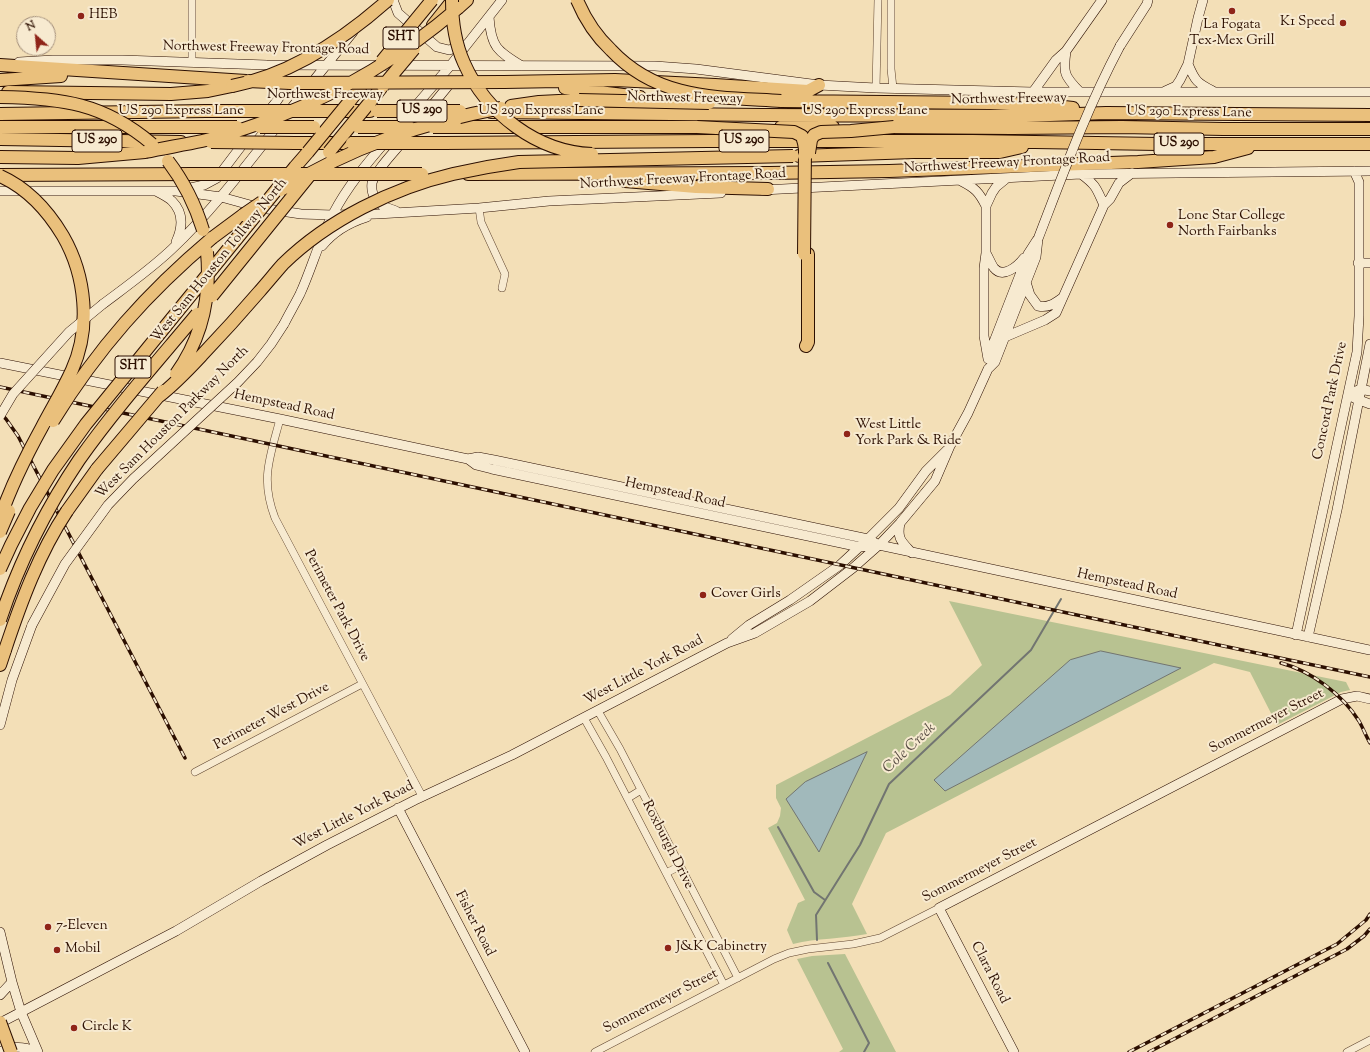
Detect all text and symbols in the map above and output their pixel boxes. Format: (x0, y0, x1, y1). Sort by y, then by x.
marker: La Fogata Tex-Mex Grill (1227, 6, 1237, 16)
place label: HEB (89, 8, 117, 24)
marker: HEB (76, 11, 86, 21)
place label: K1 Speed (1280, 15, 1335, 31)
north arrow (16, 16, 56, 56)
text: N (23, 17, 39, 35)
place label: La Fogata Tex-Mex Grill (1189, 18, 1275, 50)
marker: K1 Speed (1338, 18, 1348, 28)
road number: SHT (383, 27, 419, 49)
street label: Northwest Freeway Frontage Road (163, 39, 369, 59)
street label: Northwest Freeway (267, 88, 383, 104)
street label: Northwest Freeway (627, 90, 743, 108)
street label: Northwest Freeway (951, 91, 1067, 109)
road number: US 290 (397, 100, 447, 122)
street label: US 290 Express Lane (118, 104, 244, 120)
street label: US 290 Express Lane (478, 104, 604, 120)
street label: US 290 Express Lane (802, 104, 928, 120)
street label: US 290 Express Lane (1126, 104, 1252, 122)
road number: US 290 (72, 130, 122, 152)
road number: US 290 (719, 130, 769, 152)
road number: US 290 (1154, 133, 1204, 155)
street label: Northwest Freeway Frontage Road (904, 150, 1110, 178)
street label: Northwest Freeway Frontage Road (580, 166, 786, 194)
street label: West Sam Houston Tollway North (148, 175, 292, 347)
place label: Lone Star College North Fairbanks (1178, 209, 1285, 242)
marker: Lone Star College North Fairbanks (1165, 220, 1175, 230)
street label: Concord Park Drive (1310, 340, 1352, 462)
street label: West Sam Houston Parkway North (93, 343, 253, 503)
road number: SHT (115, 356, 151, 378)
street label: Hempstead Road (232, 387, 336, 425)
place label: West Little York Park & Ride (855, 418, 961, 450)
marker: West Little York Park & Ride (842, 429, 852, 439)
street label: Hempstead Road (623, 475, 727, 513)
street label: Perimeter Park Drive (299, 547, 373, 665)
street label: Hempstead Road (1075, 566, 1179, 604)
place label: Cover Girls (711, 587, 781, 603)
marker: Cover Girls (698, 590, 708, 600)
street label: West Little York Road (581, 632, 707, 710)
street label: Perimeter West Drive (211, 680, 333, 754)
street label: Sommermeyer Street (1207, 686, 1327, 758)
water label: Cole Creek (880, 720, 940, 778)
street label: West Little York Road (291, 778, 417, 854)
street label: Roxburgh Drive (637, 798, 697, 892)
street label: Sommermeyer Street (920, 835, 1040, 907)
street label: Fisher Road (450, 888, 498, 960)
place label: 7-Eleven (56, 919, 108, 935)
marker: 7-Eleven (43, 922, 53, 932)
street label: Clara Road (966, 939, 1012, 1007)
place label: J&K Cabinetry (676, 940, 767, 956)
place label: Mobil (65, 942, 101, 958)
marker: J&K Cabinetry (663, 943, 673, 953)
marker: Mobil (52, 945, 62, 955)
street label: Sommermeyer Street (601, 966, 721, 1038)
place label: Circle K (82, 1020, 132, 1036)
marker: Circle K (69, 1023, 79, 1033)

